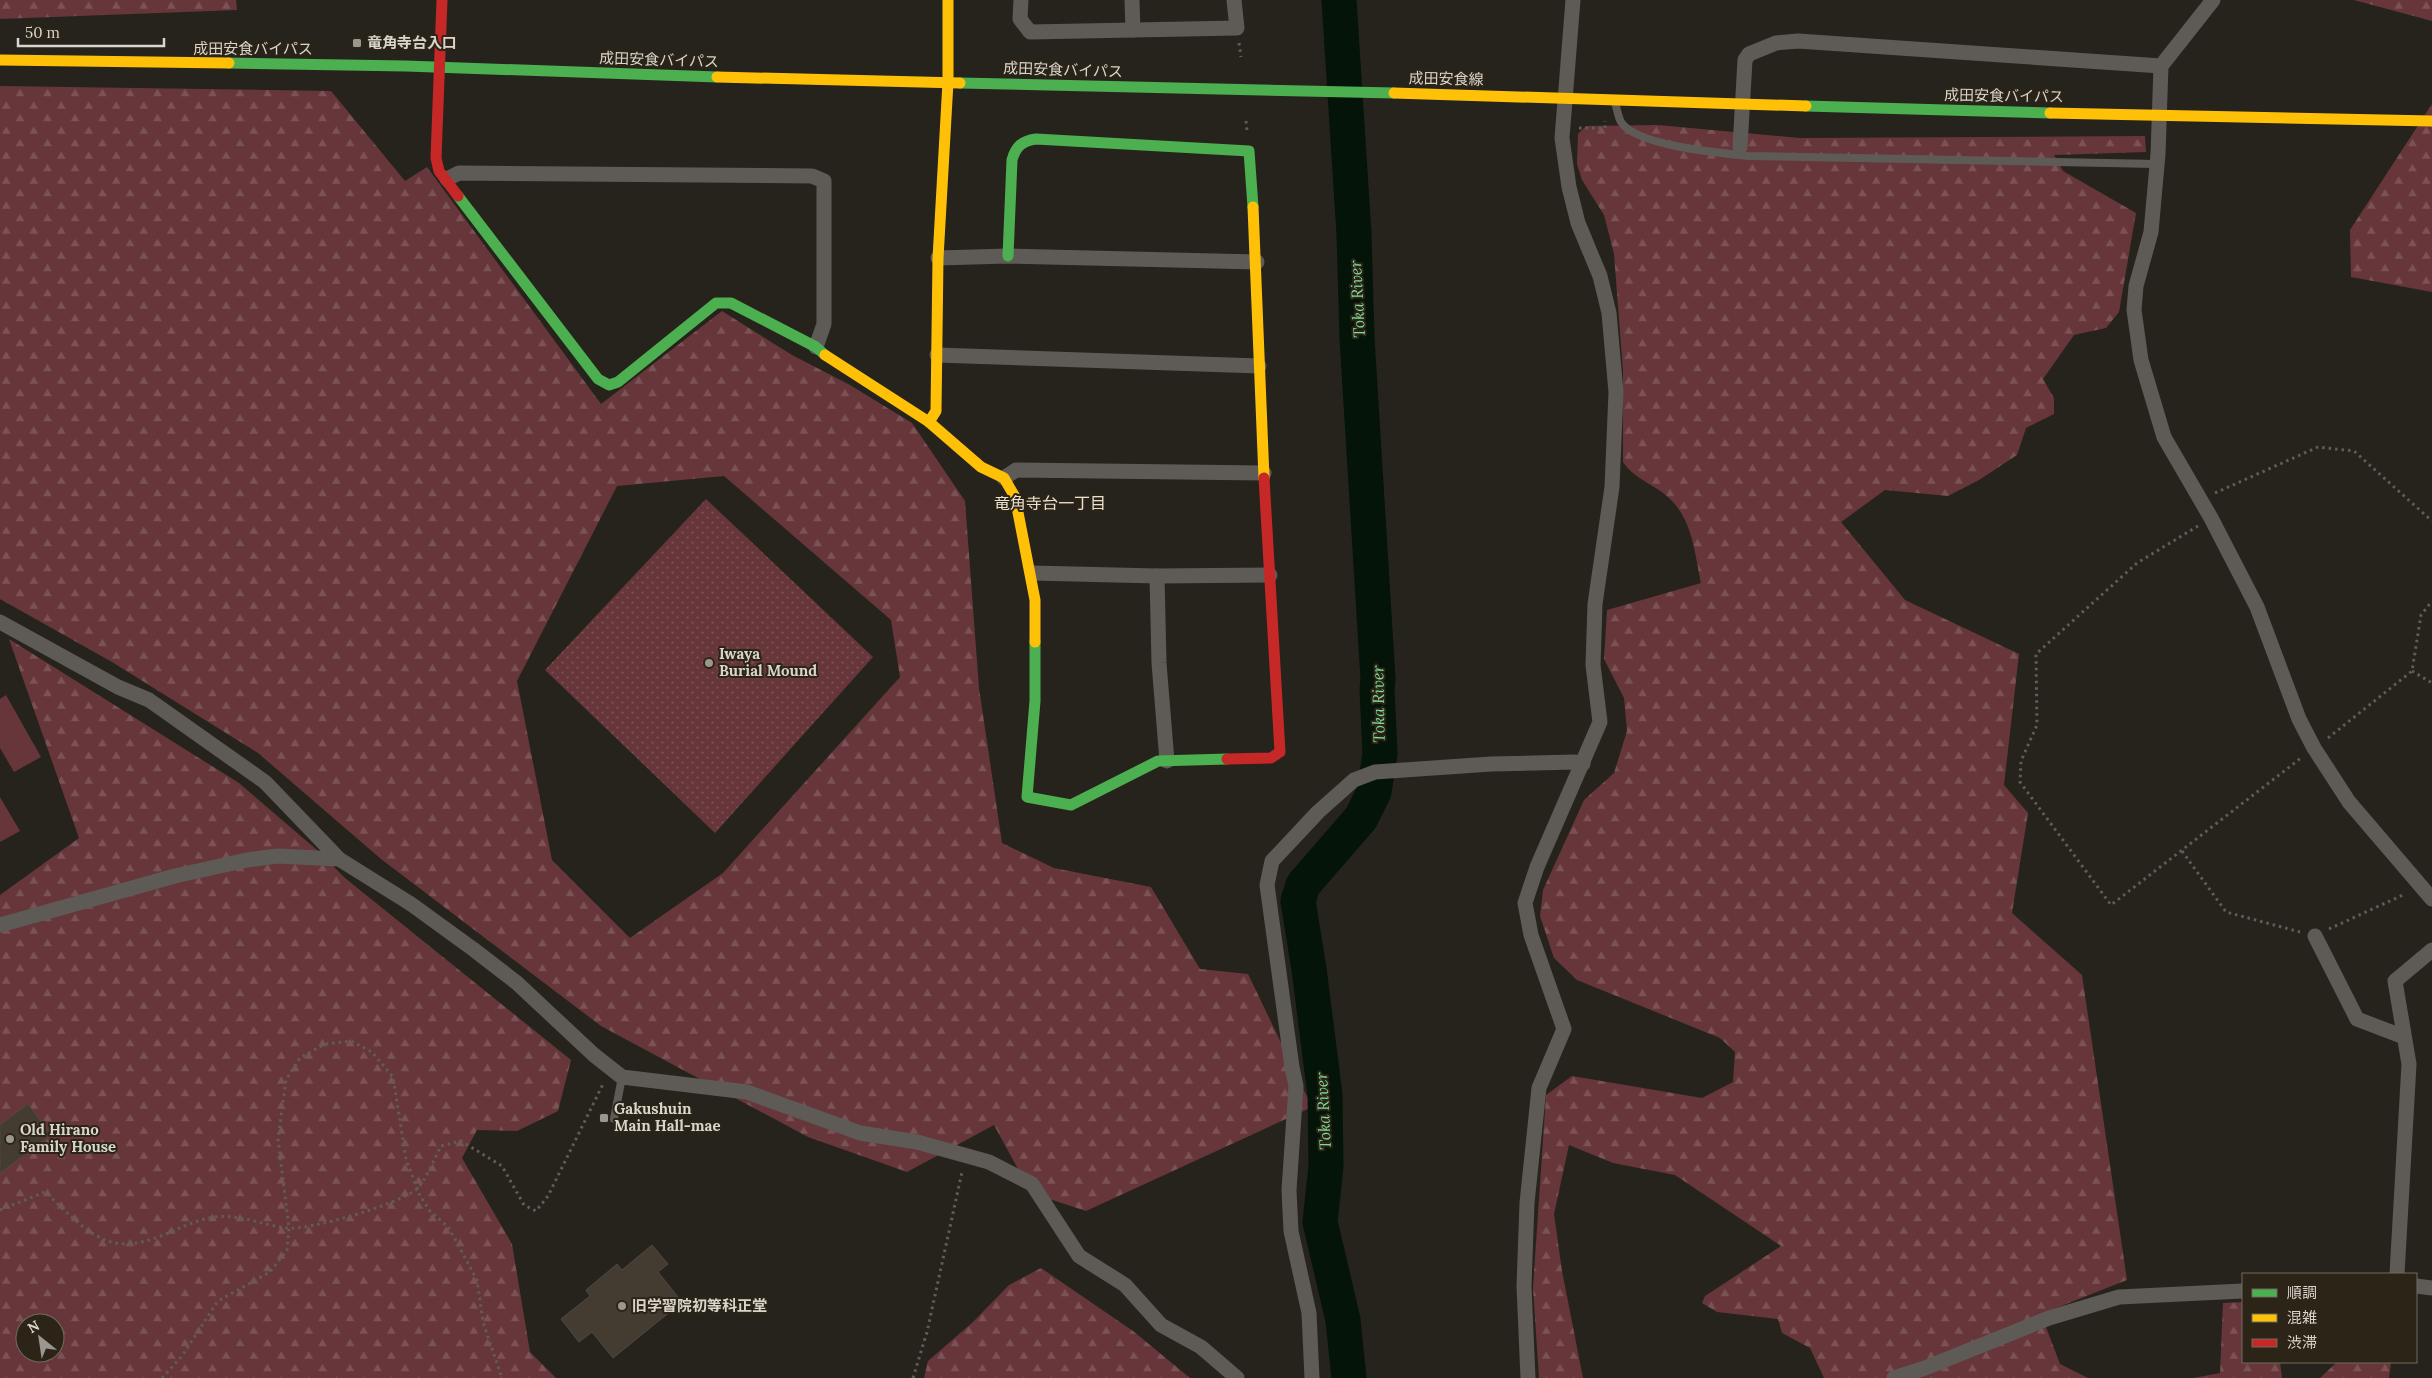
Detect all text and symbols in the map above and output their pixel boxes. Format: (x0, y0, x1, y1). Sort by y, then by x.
scale bar (18, 15, 164, 47)
text: 50 m (25, 23, 60, 42)
place label: 竜角寺台入口 (367, 33, 457, 52)
marker: 竜角寺台入口 (351, 37, 363, 49)
street label: 成田安食バイパス (193, 39, 313, 58)
street label: 成田安食バイパス (599, 48, 719, 71)
street label: 成田安食バイパス (1003, 58, 1123, 81)
street label: 成田安食線 (1408, 68, 1484, 89)
street label: 成田安食バイパス (1944, 85, 2064, 106)
water label: Toka River (1345, 259, 1369, 338)
district label: 竜角寺台一丁目 (994, 493, 1106, 513)
place label: Iwaya Burial Mound (719, 644, 817, 680)
marker: Iwaya Burial Mound (703, 657, 715, 669)
water label: Toka River (1367, 664, 1389, 743)
water label: Toka River (1311, 1071, 1335, 1150)
place label: Gakushuin Main Hall-mae (614, 1099, 721, 1135)
marker: Gakushuin Main Hall-mae (598, 1112, 610, 1124)
place label: Old Hirano Family House (20, 1120, 116, 1156)
marker: Old Hirano Family House (4, 1133, 16, 1145)
legend (2242, 1273, 2417, 1363)
text: 順調 (2287, 1283, 2317, 1302)
place label: 旧学習院初等科正堂 (632, 1296, 767, 1315)
marker: 旧学習院初等科正堂 (616, 1300, 628, 1312)
text: 混雑 (2287, 1308, 2317, 1327)
north arrow (15, 1313, 65, 1363)
text: N (24, 1316, 43, 1337)
text: 渋滞 (2287, 1333, 2317, 1352)

